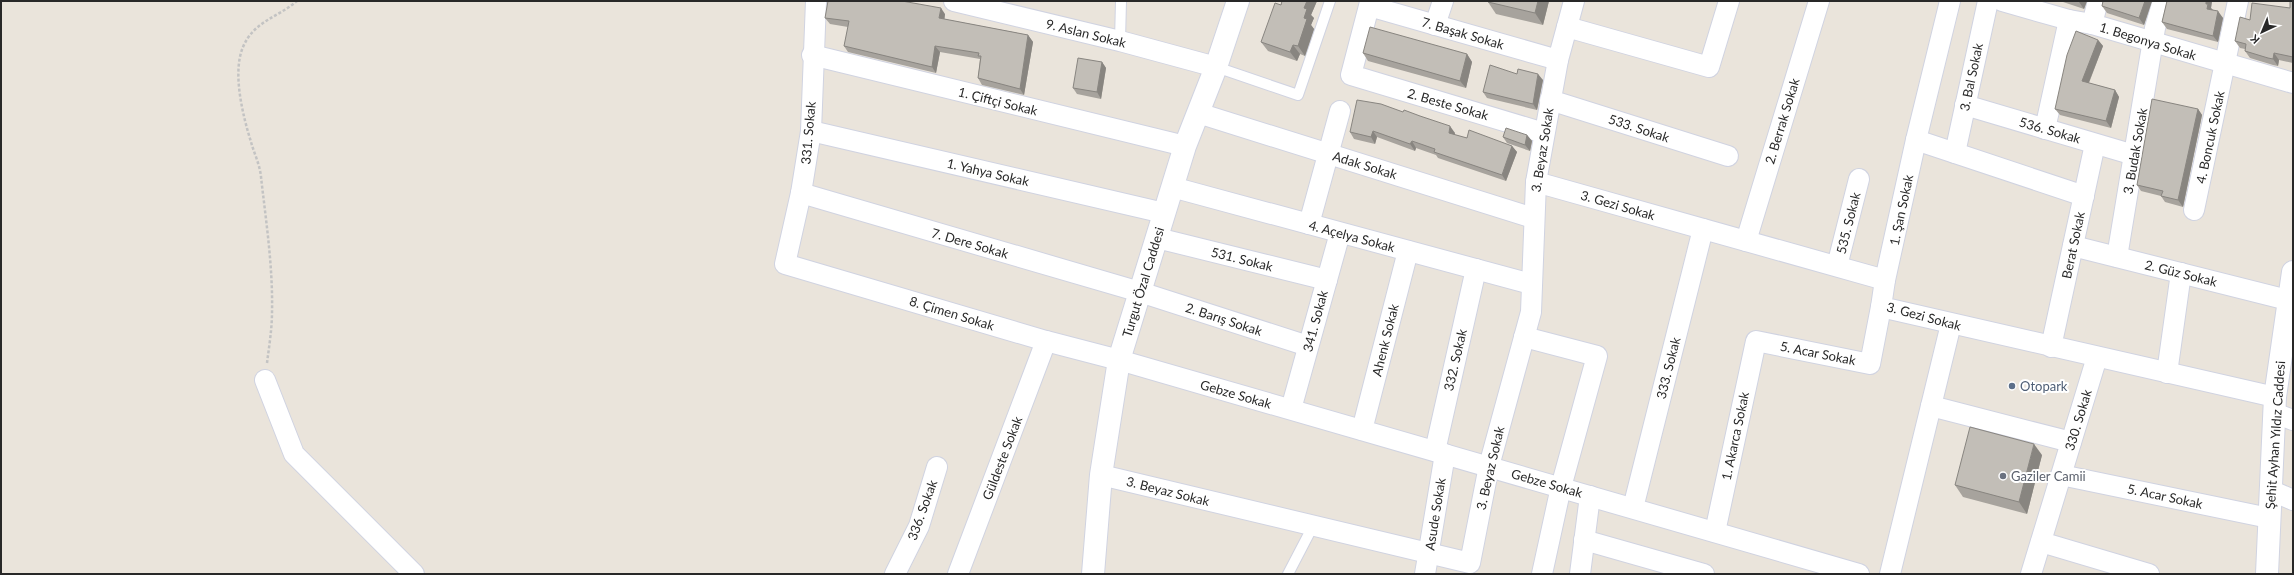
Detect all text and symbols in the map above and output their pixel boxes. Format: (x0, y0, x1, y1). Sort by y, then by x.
north arrow (2242, 12, 2282, 52)
street label: 7. Başak Sokak (1420, 14, 1506, 52)
street label: 9. Aslan Sokak (1044, 15, 1128, 51)
street label: 1. Begonya Sokak (2098, 19, 2199, 63)
text: K (2247, 32, 2262, 47)
street label: 3. Bal Sokak (1956, 41, 1986, 112)
street label: 2. Berrak Sokak (1761, 76, 1803, 166)
street label: 1. Çiftçi Sokak (957, 83, 1040, 119)
street label: 2. Beste Sokak (1406, 85, 1491, 123)
street label: 4. Boncuk Sokak (2192, 89, 2228, 185)
street label: 331. Sokak (797, 100, 819, 165)
street label: 3. Beyaz Sokak (1527, 106, 1557, 193)
street label: 3. Budak Sokak (2120, 106, 2151, 195)
street label: 533. Sokak (1607, 111, 1672, 145)
street label: 536. Sokak (2017, 114, 2083, 146)
street label: Adak Sokak (1331, 148, 1399, 182)
street label: 1. Yahya Sokak (945, 155, 1031, 189)
street label: 1. Şan Sokak (1886, 173, 1916, 247)
street label: 3. Gezi Sokak (1579, 187, 1657, 223)
street label: 535. Sokak (1833, 190, 1863, 256)
street label: Berat Sokak (2058, 210, 2088, 280)
street label: 4. Açelya Sokak (1307, 217, 1397, 255)
street label: 7. Dere Sokak (930, 224, 1011, 262)
street label: Turgut Özal Caddesi (1119, 225, 1167, 339)
street label: 531. Sokak (1209, 244, 1275, 274)
street label: 2. Güz Sokak (2143, 256, 2219, 290)
street label: 341. Sokak (1299, 288, 1331, 354)
street label: 8. Çimen Sokak (908, 292, 997, 334)
street label: 3. Gezi Sokak (1885, 298, 1963, 334)
street label: 2. Barış Sokak (1184, 299, 1265, 339)
street label: Ahenk Sokak (1368, 302, 1402, 378)
street label: 332. Sokak (1440, 327, 1470, 393)
street label: 333. Sokak (1653, 335, 1683, 401)
street label: 5. Acar Sokak (1779, 338, 1858, 368)
street label: Şehit Ayhan Yıldız Caddesi (2262, 360, 2288, 510)
street label: Gebze Sokak (1198, 376, 1274, 412)
place label: Otopark (2020, 378, 2068, 394)
marker: Otopark (2007, 381, 2017, 391)
street label: 330. Sokak (2061, 387, 2095, 452)
street label: 1. Akarca Sokak (1718, 390, 1752, 482)
street label: Güldeste Sokak (979, 414, 1025, 502)
street label: 3. Beyaz Sokak (1473, 424, 1507, 511)
street label: Gebze Sokak (1509, 465, 1585, 501)
place label: Gaziler Camii (2011, 468, 2086, 484)
marker: Gaziler Camii (1998, 471, 2008, 481)
street label: 3. Beyaz Sokak (1125, 473, 1212, 509)
street label: Asude Sokak (1421, 476, 1449, 551)
street label: 336. Sokak (904, 477, 940, 542)
street label: 5. Acar Sokak (2126, 480, 2205, 512)

